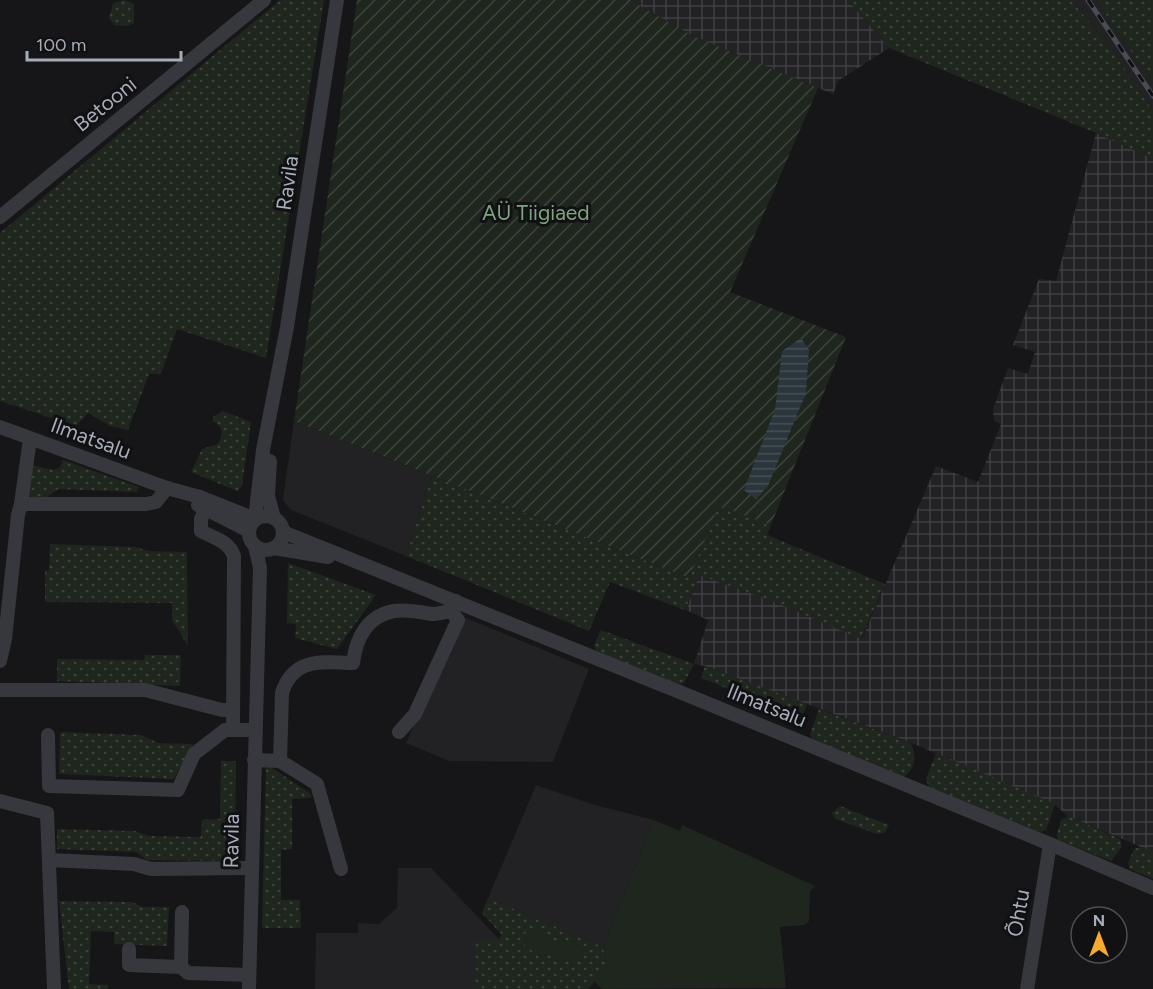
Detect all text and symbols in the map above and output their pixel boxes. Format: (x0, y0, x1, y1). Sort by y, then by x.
scale bar (27, 24, 182, 62)
text: 100 m (36, 34, 86, 56)
street label: Betooni (69, 71, 141, 137)
street label: Ravila (271, 154, 303, 212)
park label: AÜ Tiigiaed (482, 200, 590, 225)
street label: Ilmatsalu (47, 412, 135, 464)
street label: Ilmatsalu (724, 678, 810, 732)
street label: Ravila (218, 813, 244, 869)
street label: Õhtu (1002, 887, 1034, 939)
north arrow (1069, 905, 1129, 965)
text: N (1093, 911, 1105, 930)

